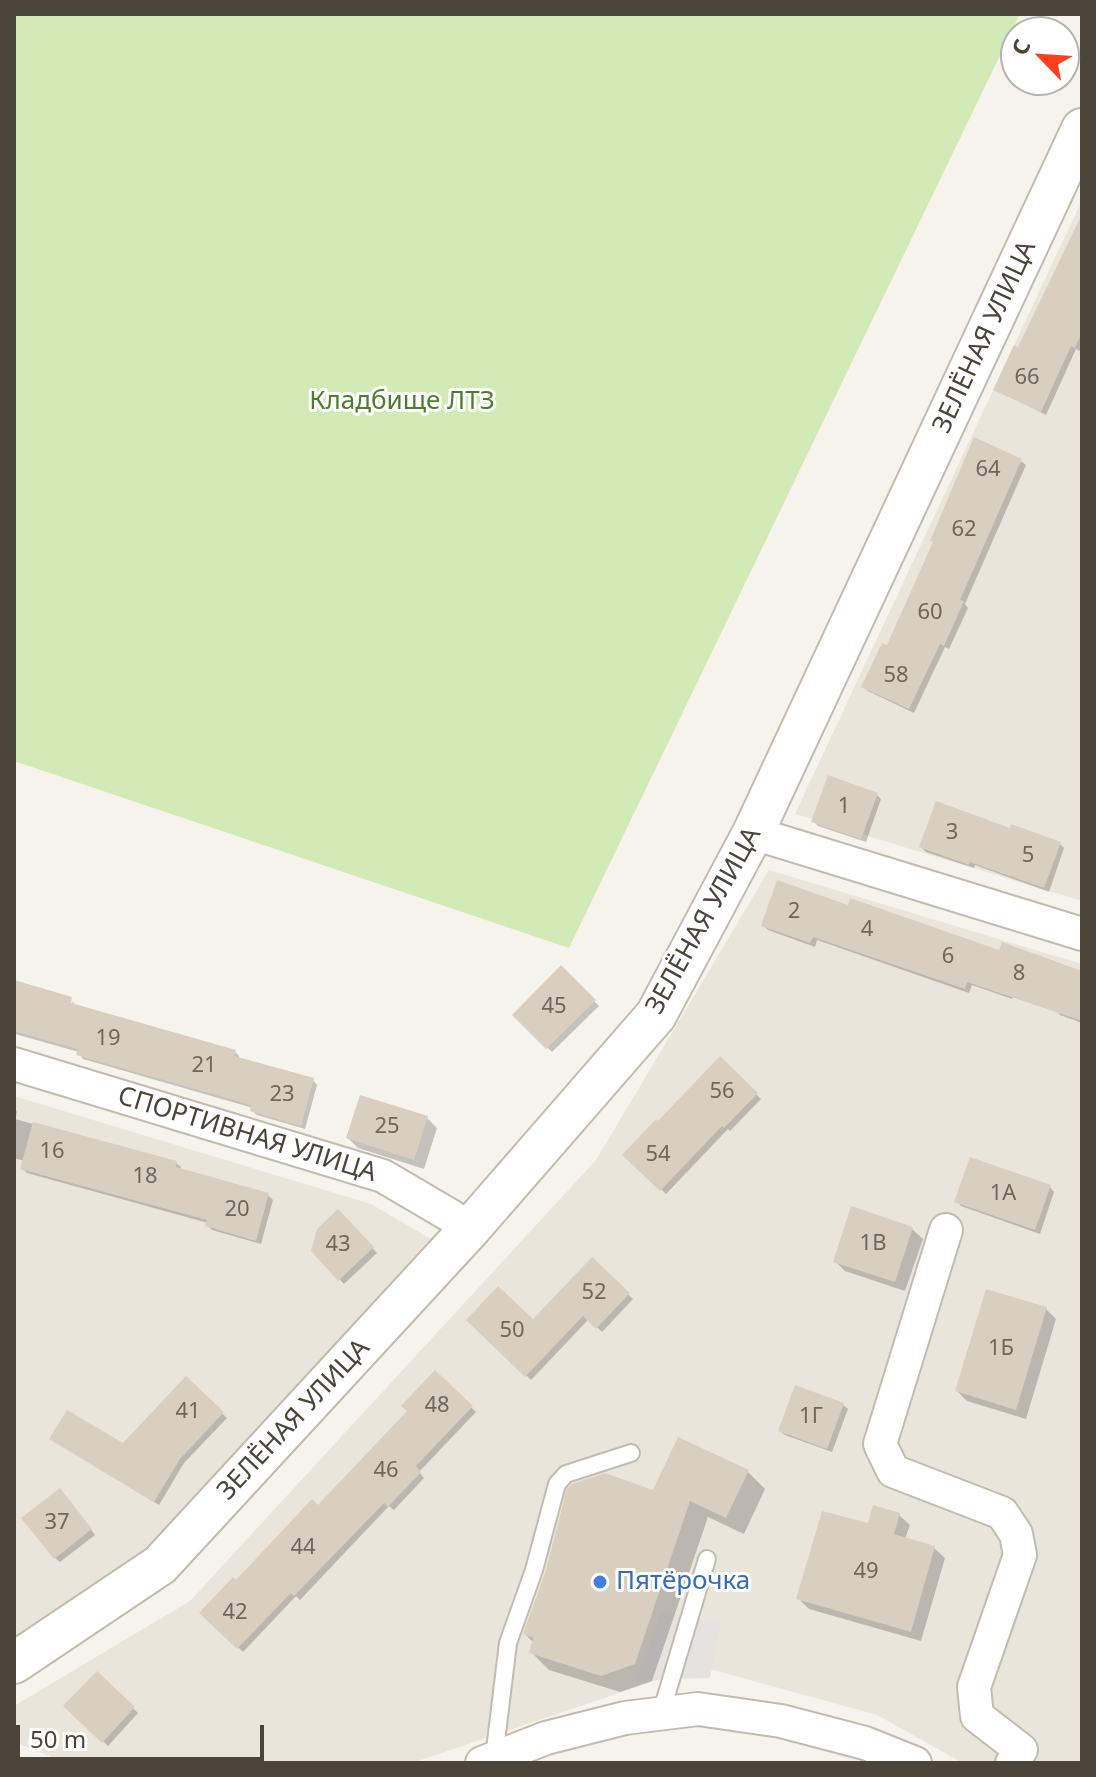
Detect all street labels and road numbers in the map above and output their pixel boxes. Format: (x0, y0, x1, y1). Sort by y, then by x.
street label: ЗЕЛЁНАЯ УЛИЦА (927, 236, 1043, 438)
street label: ЗЕЛЁНАЯ УЛИЦА (640, 822, 768, 1020)
street label: СПОРТИВНАЯ УЛИЦА (114, 1081, 380, 1189)
street label: ЗЕЛЁНАЯ УЛИЦА (211, 1333, 377, 1507)

